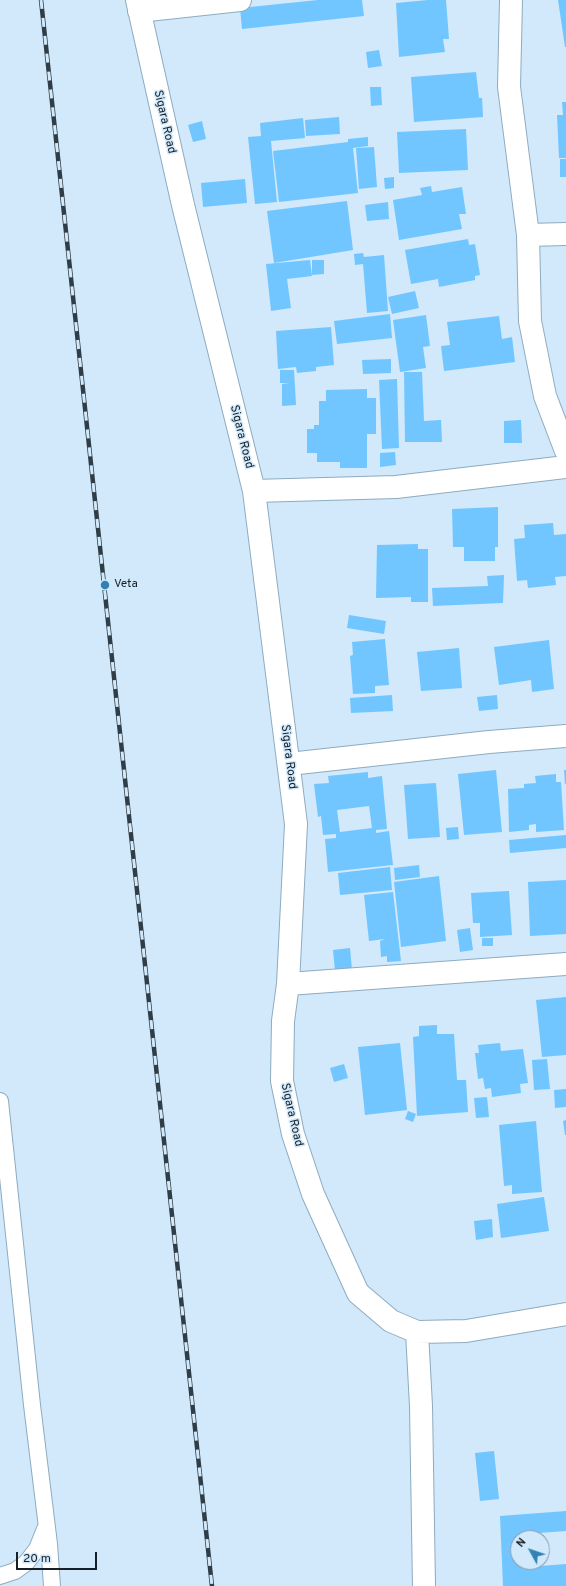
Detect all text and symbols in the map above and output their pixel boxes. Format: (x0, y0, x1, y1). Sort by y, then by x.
street label: Sigara Road (150, 89, 178, 155)
street label: Sigara Road (226, 404, 256, 470)
place label: Veta (114, 578, 138, 592)
marker: Veta (99, 579, 111, 591)
street label: Sigara Road (277, 724, 299, 790)
street label: Sigara Road (277, 1082, 305, 1148)
north arrow (510, 1530, 550, 1570)
text: N (514, 1535, 529, 1550)
scale bar (18, 1544, 99, 1570)
text: 20 m (23, 1551, 51, 1567)

